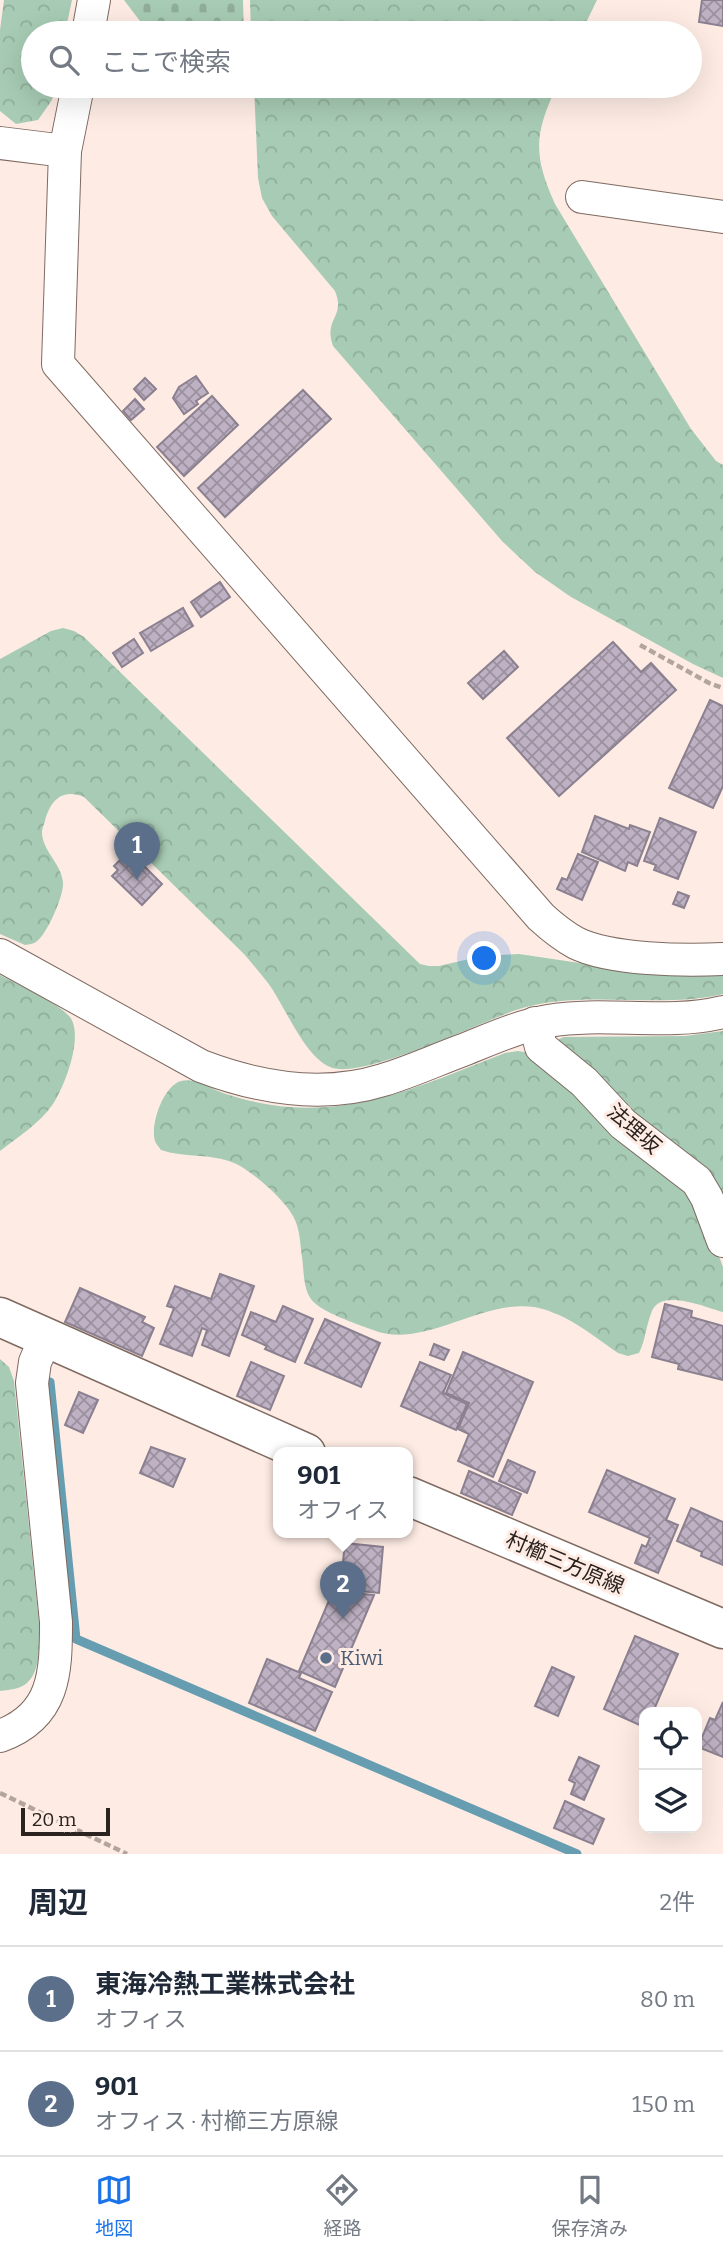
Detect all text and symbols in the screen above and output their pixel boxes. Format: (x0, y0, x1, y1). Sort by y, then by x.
search box (21, 21, 702, 98)
icon: search (45, 41, 83, 79)
text: ここで検索 (101, 47, 231, 78)
pin: 1 (114, 822, 160, 880)
your location (467, 941, 501, 975)
street label: 法理坂 (602, 1099, 666, 1159)
popup (273, 1447, 413, 1538)
text: 901 (297, 1460, 340, 1491)
text: オフィス (297, 1496, 389, 1524)
street label: 村櫛三方原線 (502, 1526, 628, 1600)
pin: 2 (320, 1561, 366, 1619)
place label: Kiwi (340, 1645, 383, 1671)
marker: Kiwi (318, 1650, 334, 1666)
map controls (639, 1707, 702, 1833)
button: locate (639, 1707, 702, 1770)
button: layers (639, 1770, 702, 1833)
scale bar (21, 1805, 110, 1837)
text: 20 m (32, 1808, 76, 1831)
text: 周辺 (28, 1885, 88, 1921)
text: 2件 (659, 1888, 695, 1916)
text: 東海冷熱工業株式会社 (95, 1969, 355, 2000)
text: 1 (46, 1985, 56, 2013)
text: 80 m (640, 1985, 695, 2013)
text: オフィス (95, 2005, 187, 2033)
text: 901 (95, 2071, 138, 2102)
text: 2 (45, 2090, 57, 2118)
text: 150 m (632, 2090, 695, 2118)
text: オフィス · 村櫛三方原線 (95, 2107, 339, 2135)
tab: 地図 (95, 2171, 133, 2240)
tab: 経路 (323, 2171, 362, 2240)
tab: 保存済み (552, 2171, 628, 2240)

